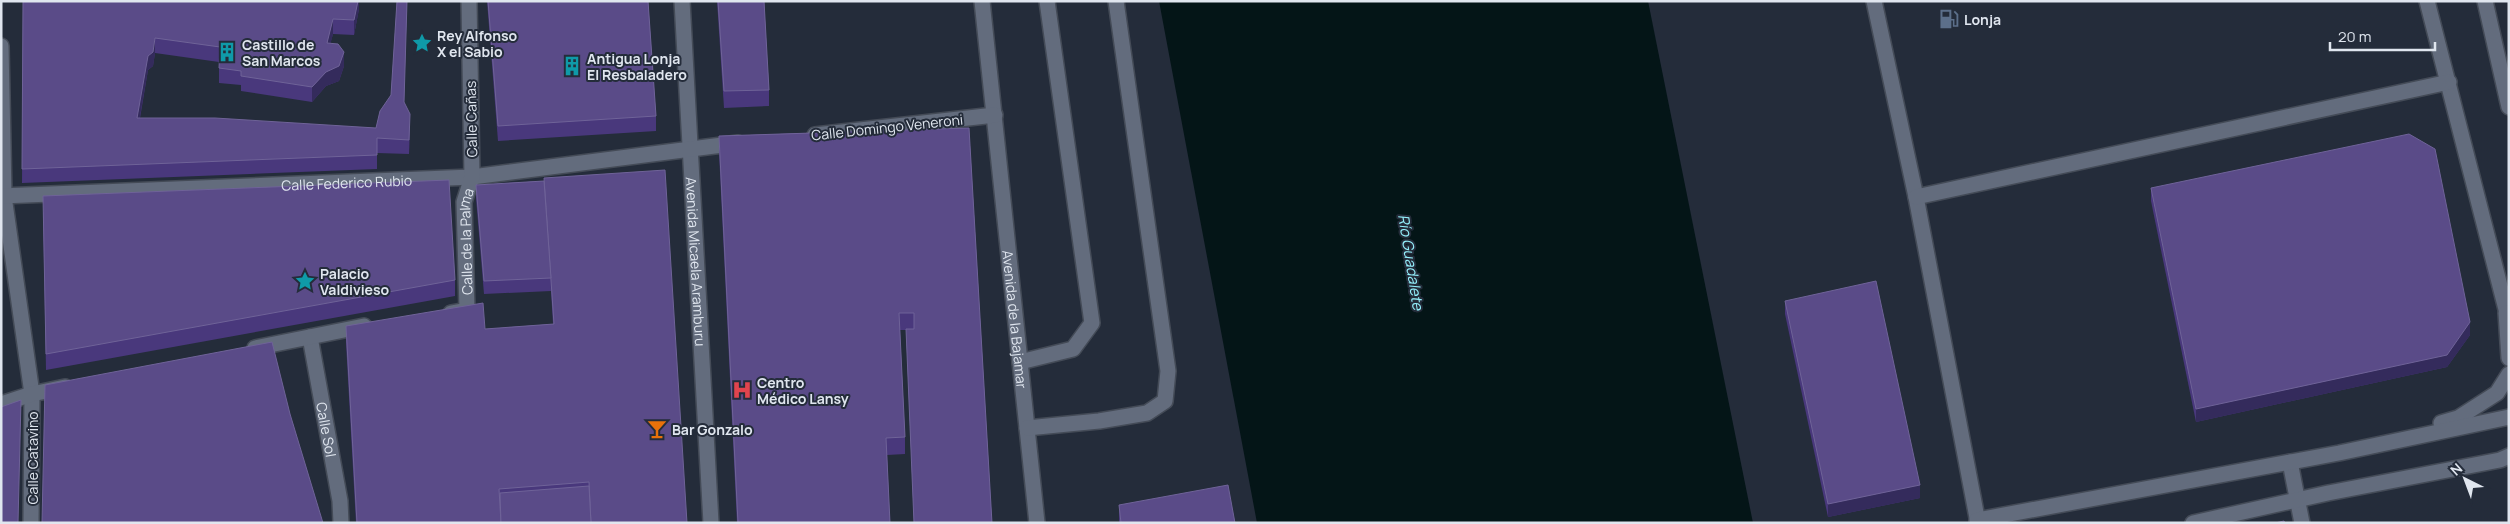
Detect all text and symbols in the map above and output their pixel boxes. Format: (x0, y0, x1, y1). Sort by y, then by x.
fuel station icon: Lonja (1938, 8, 1960, 30)
place label: Lonja (1964, 10, 2001, 29)
scale bar (2330, 20, 2435, 52)
place label: Rey Alfonso X el Sabio (437, 26, 517, 61)
text: 20 m (2338, 26, 2371, 47)
place icon: Rey Alfonso X el Sabio (411, 32, 433, 54)
place label: Castillo de San Marcos (242, 35, 321, 70)
building icon: Castillo de San Marcos (216, 41, 238, 63)
place label: Antigua Lonja El Resbaladero (587, 49, 687, 84)
building icon: Antigua Lonja El Resbaladero (561, 55, 583, 77)
street label: Calle Cañas (461, 81, 481, 157)
street label: Calle Domingo Veneroni (810, 110, 964, 144)
street label: Calle Federico Rubio (281, 170, 412, 194)
street label: Avenida Micaela Aramburu (682, 176, 711, 347)
street label: Calle de la Palma (453, 185, 477, 295)
water label: Río Guadalete (1393, 213, 1429, 313)
street label: Avenida de la Bajamar (999, 249, 1032, 389)
place label: Palacio Valdivieso (320, 264, 390, 299)
place icon: Palacio Valdivieso (294, 270, 316, 292)
place label: Centro Médico Lansy (757, 373, 849, 408)
hospital icon: Centro Médico Lansy (731, 379, 753, 401)
street label: Calle Sol (313, 400, 341, 459)
street label: Calle Catavino (23, 411, 42, 505)
bar icon: Bar Gonzalo (646, 418, 668, 440)
place label: Bar Gonzalo (672, 420, 753, 439)
north arrow (2440, 454, 2490, 504)
text: N (2446, 459, 2466, 479)

